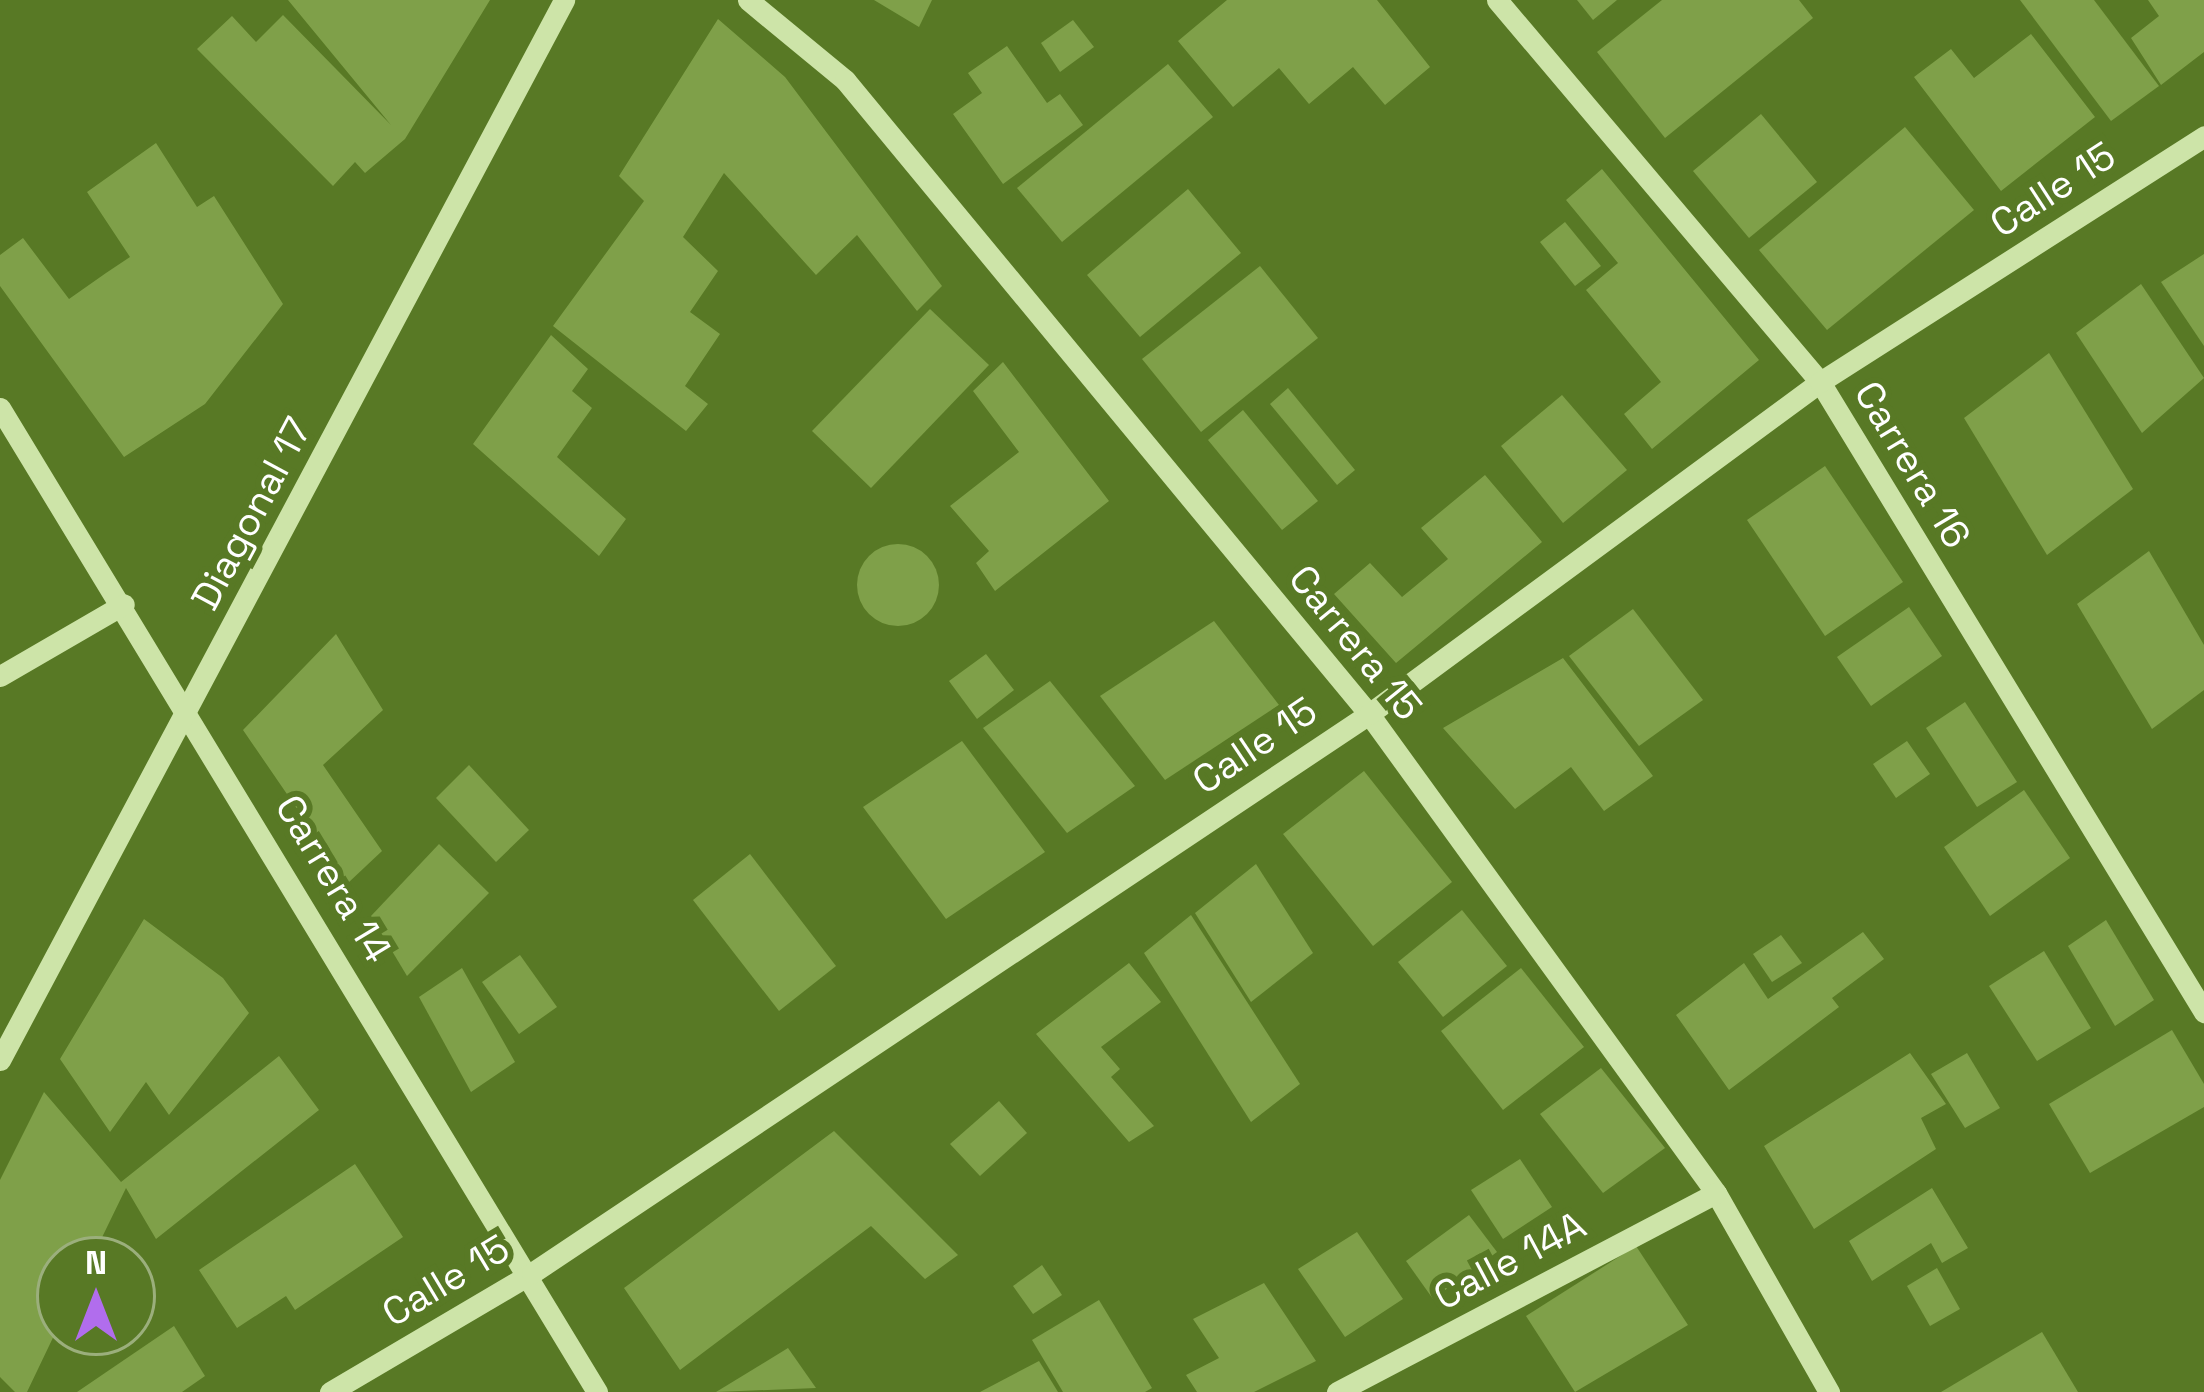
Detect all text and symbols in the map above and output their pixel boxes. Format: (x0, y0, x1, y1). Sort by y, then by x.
street label: Calle 15 (1982, 132, 2124, 248)
street label: Carrera 16 (1844, 373, 1980, 557)
street label: Diagonal 17 (182, 410, 322, 618)
street label: Carrera 15 (1278, 556, 1432, 730)
street label: Calle 15 (1184, 688, 1326, 804)
street label: Carrera 14 (265, 787, 401, 971)
street label: Calle 14A (1426, 1202, 1594, 1320)
street label: Calle 15 (374, 1225, 518, 1337)
north arrow (36, 1236, 156, 1356)
text: N (85, 1242, 107, 1284)

